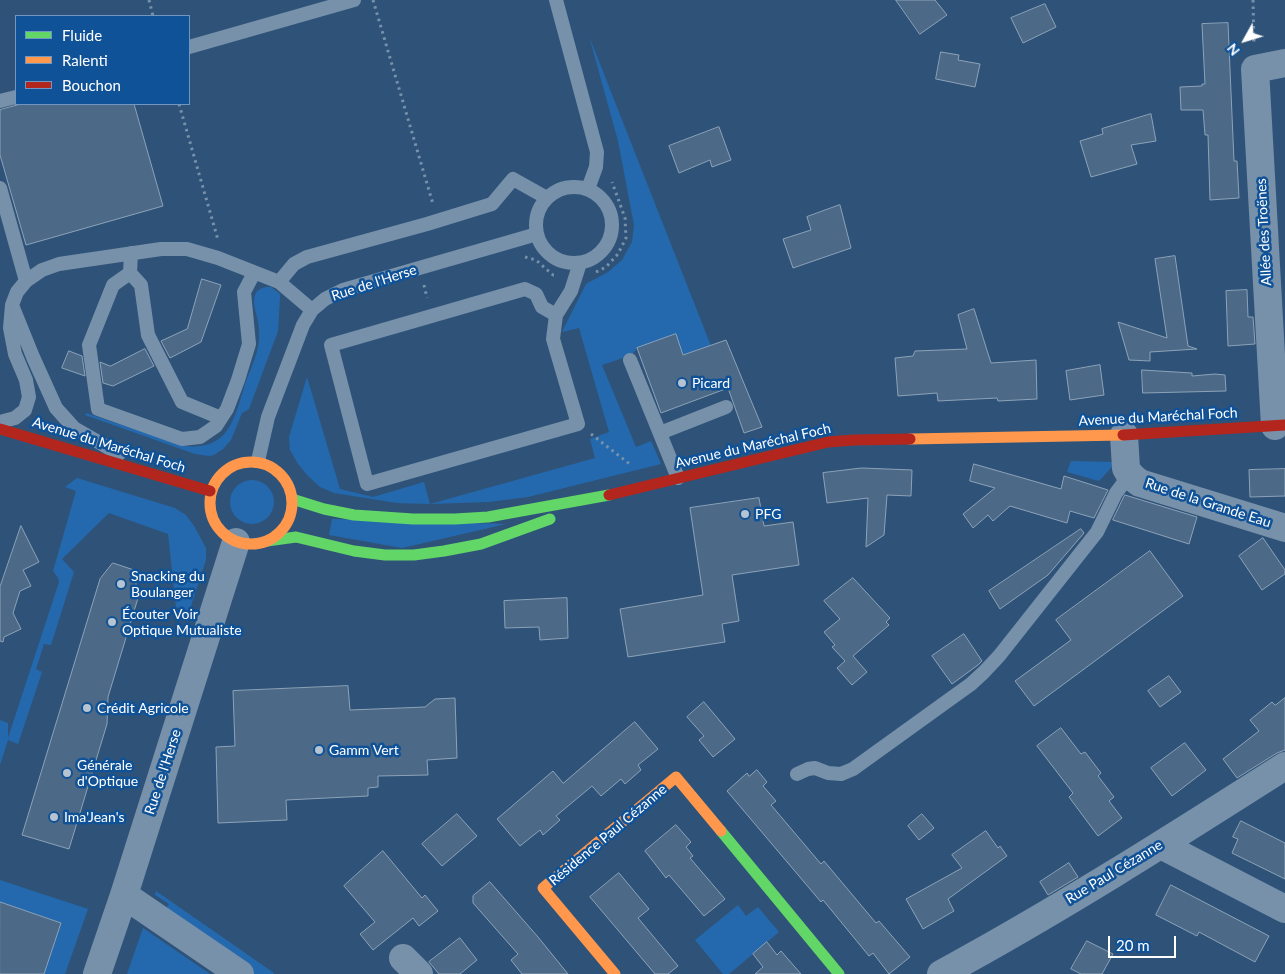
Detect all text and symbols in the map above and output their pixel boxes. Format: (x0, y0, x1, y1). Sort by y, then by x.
legend (15, 15, 190, 105)
north arrow (1220, 15, 1270, 65)
text: Fluide (62, 26, 102, 44)
text: N (1223, 40, 1243, 59)
text: Ralenti (62, 51, 108, 69)
text: Bouchon (62, 76, 121, 94)
street label: Allée des Troënes (1253, 178, 1275, 286)
street label: Rue de l'Herse (329, 261, 419, 305)
place label: Picard (692, 375, 730, 391)
marker: Picard (676, 377, 688, 389)
street label: Avenue du Maréchal Foch (1078, 404, 1238, 430)
street label: Avenue du Maréchal Foch (30, 414, 188, 476)
street label: Avenue du Maréchal Foch (674, 420, 832, 472)
street label: Rue de la Grande Eau (1143, 475, 1273, 531)
place label: PFG (755, 506, 781, 522)
marker: PFG (739, 508, 751, 520)
place label: Snacking du Boulanger (131, 568, 205, 600)
marker: Snacking du Boulanger (115, 578, 127, 590)
place label: Écouter Voir Optique Mutualiste (122, 606, 242, 638)
marker: Écouter Voir Optique Mutualiste (106, 616, 118, 628)
place label: Crédit Agricole (97, 700, 189, 716)
marker: Crédit Agricole (81, 702, 93, 714)
street label: Rue de l'Herse (141, 727, 185, 817)
place label: Gamm Vert (329, 742, 399, 758)
marker: Gamm Vert (313, 744, 325, 756)
place label: Générale d'Optique (77, 757, 138, 790)
marker: Générale d'Optique (61, 767, 73, 779)
street label: Résidence Paul Cézanne (546, 781, 670, 889)
place label: Ima'Jean's (64, 809, 124, 825)
marker: Ima'Jean's (48, 811, 60, 823)
street label: Rue Paul Cézanne (1063, 836, 1165, 908)
scale bar (1110, 926, 1178, 958)
text: 20 m (1116, 936, 1150, 954)

